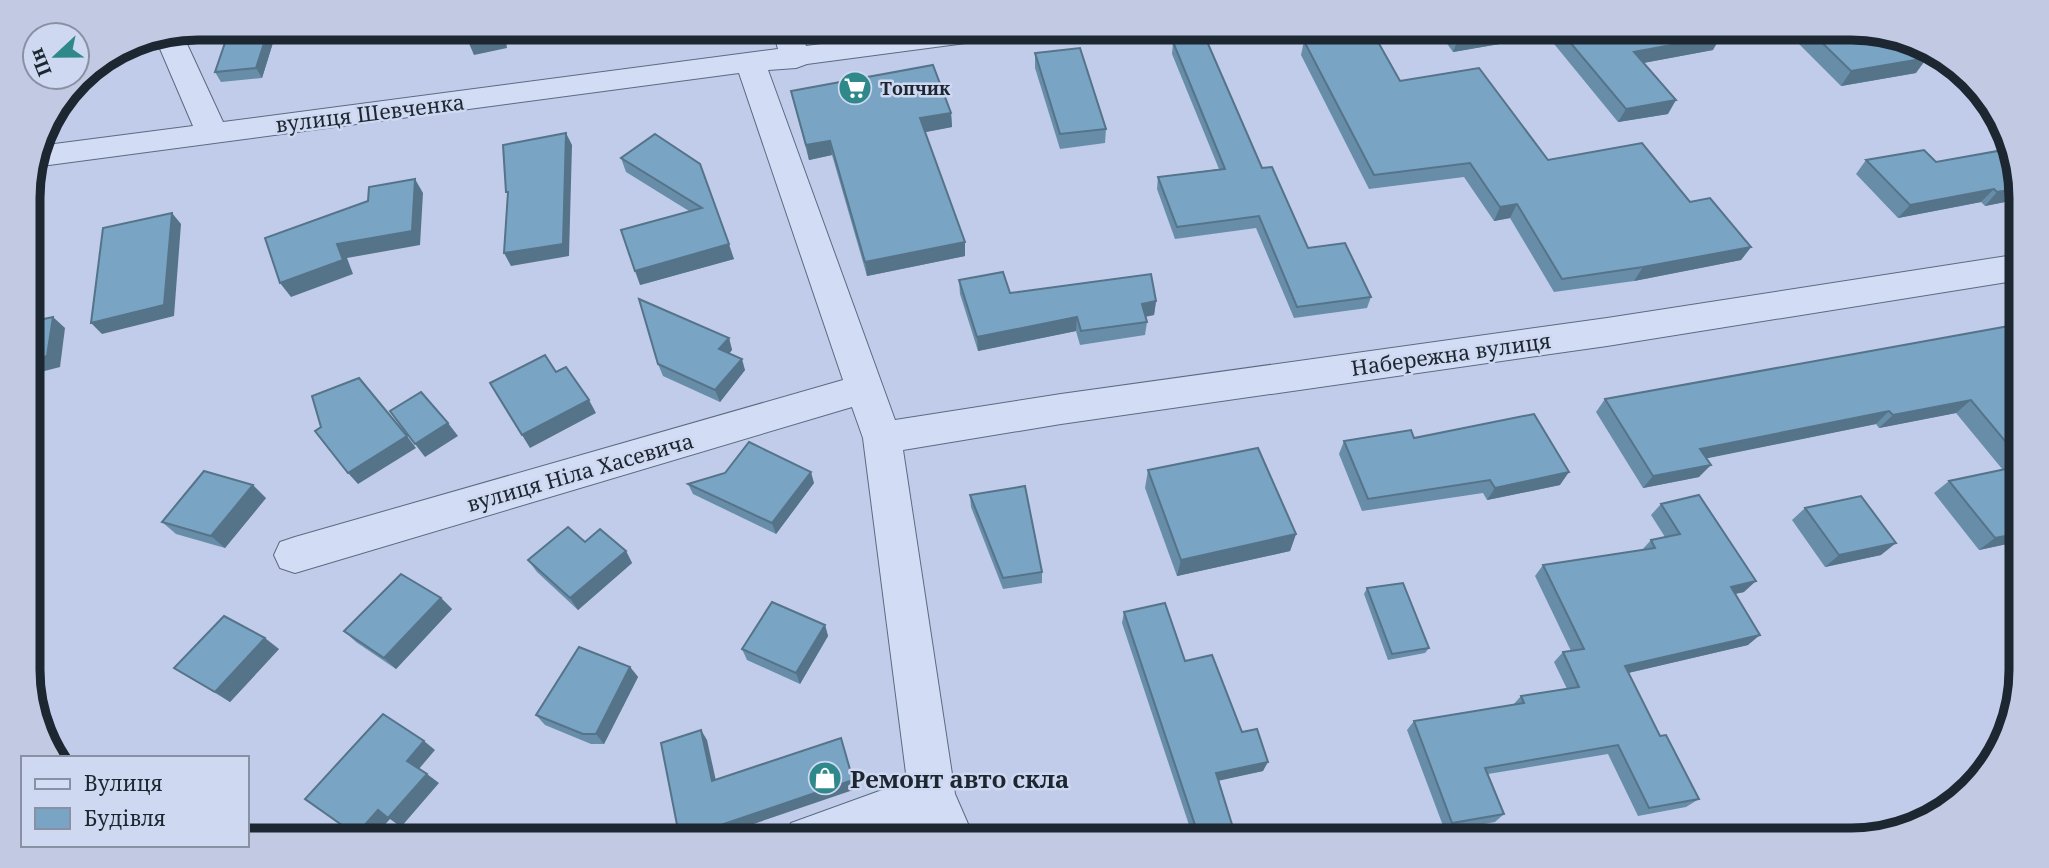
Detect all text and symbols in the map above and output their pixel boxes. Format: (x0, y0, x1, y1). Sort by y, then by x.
north arrow (21, 21, 91, 91)
text: Пн (23, 44, 58, 80)
supermarket icon: Топчик (836, 69, 874, 107)
place label: Топчик (880, 76, 951, 100)
street label: вулиця Шевченка (274, 88, 466, 138)
street label: Набережна вулиця (1349, 326, 1553, 382)
street label: вулиця Ніла Хасевича (463, 426, 697, 518)
legend (21, 756, 248, 847)
shop icon: Ремонт авто скла (806, 759, 844, 797)
place label: Ремонт авто скла (850, 762, 1069, 795)
text: Вулиця (84, 769, 163, 797)
text: Будівля (84, 804, 166, 832)

